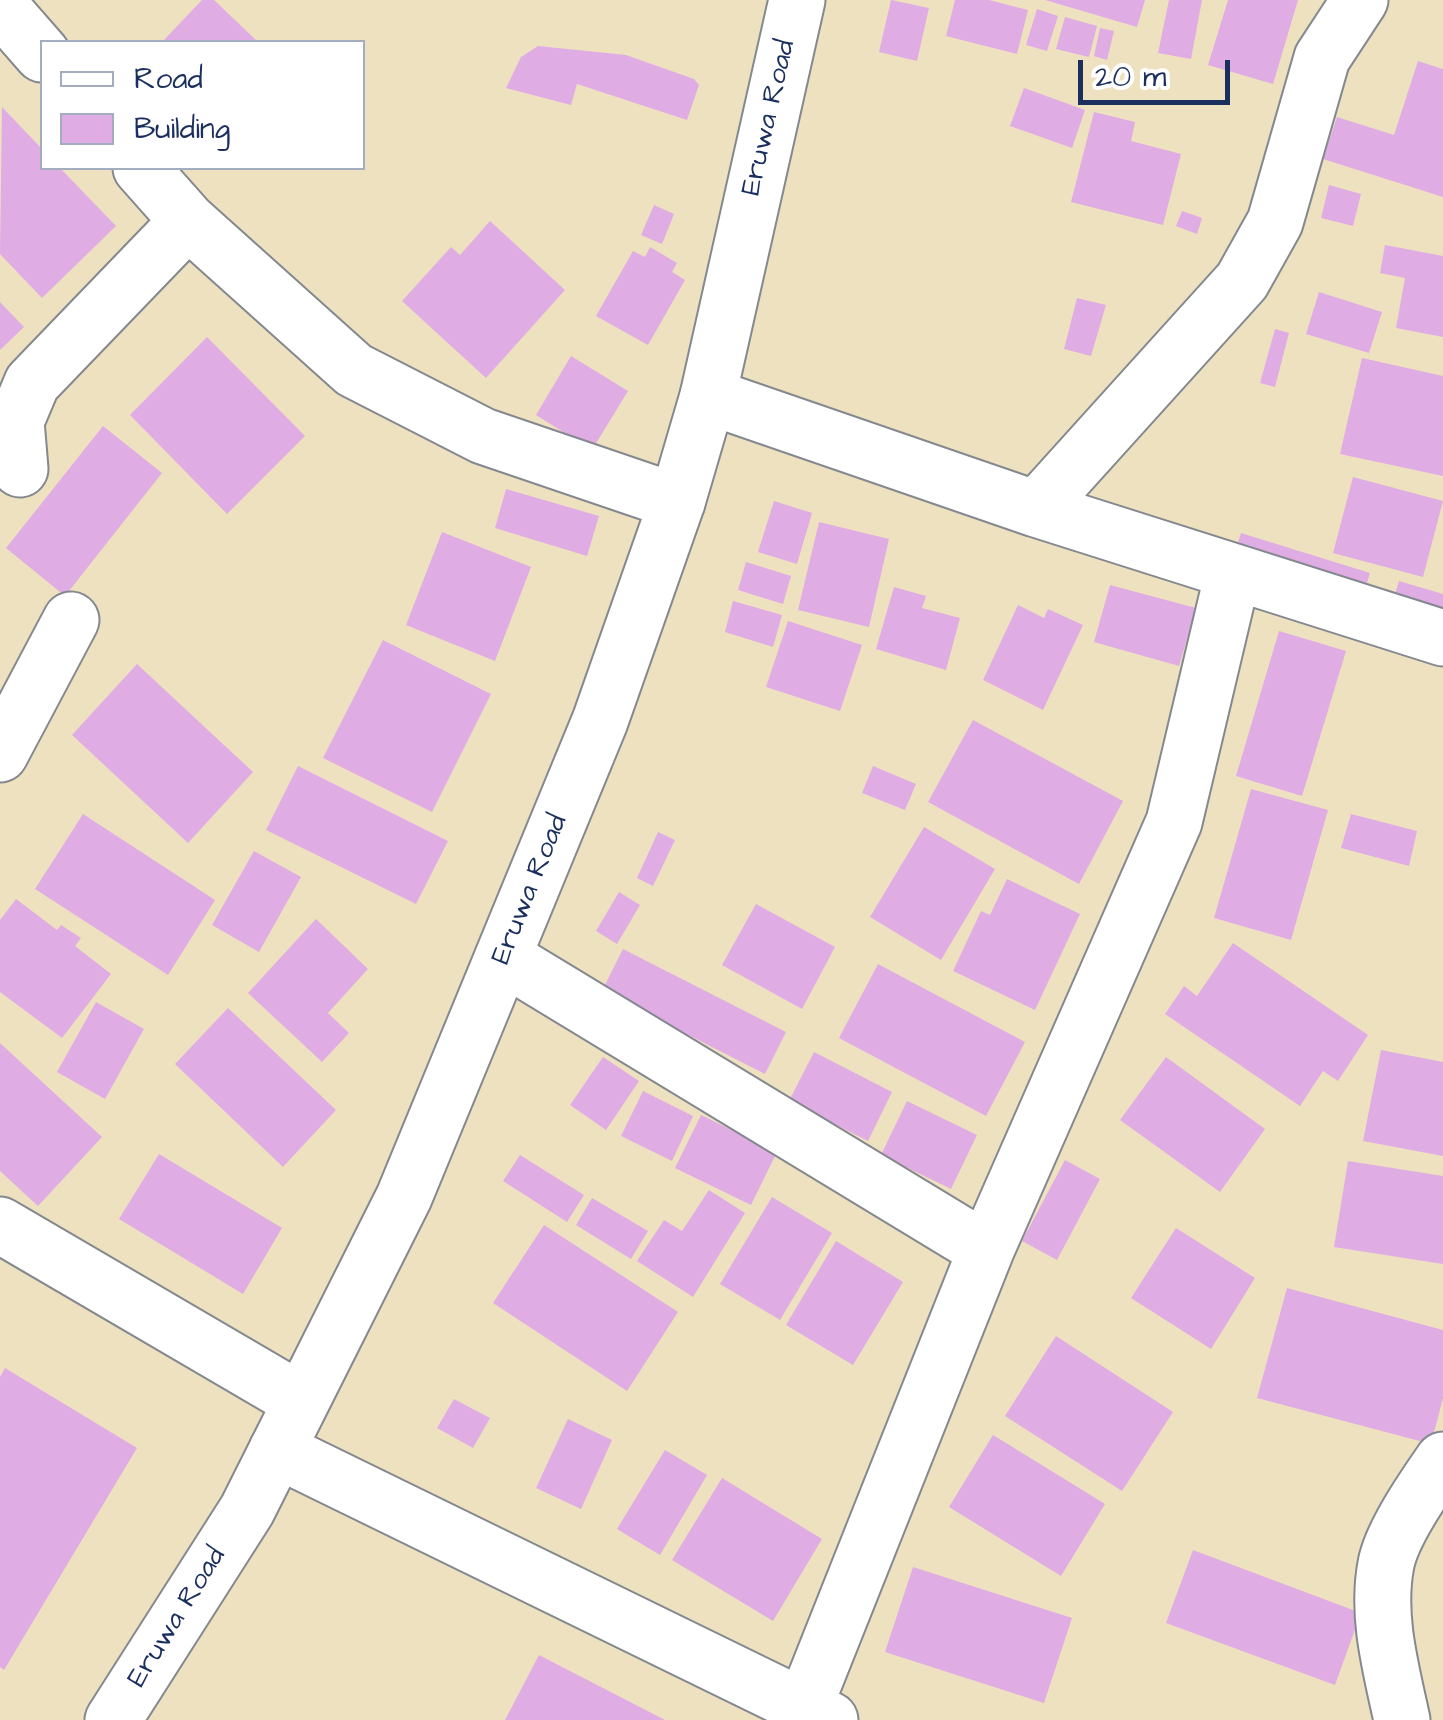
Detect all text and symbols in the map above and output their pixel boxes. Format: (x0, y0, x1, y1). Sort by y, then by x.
street label: Eruwa Road (736, 37, 804, 199)
legend (40, 40, 365, 170)
scale bar (1083, 40, 1236, 102)
text: 20 m (1095, 56, 1166, 98)
text: Road (134, 58, 203, 100)
text: Building (134, 108, 230, 150)
street label: Eruwa Road (486, 810, 576, 970)
street label: Eruwa Road (122, 1542, 234, 1694)

